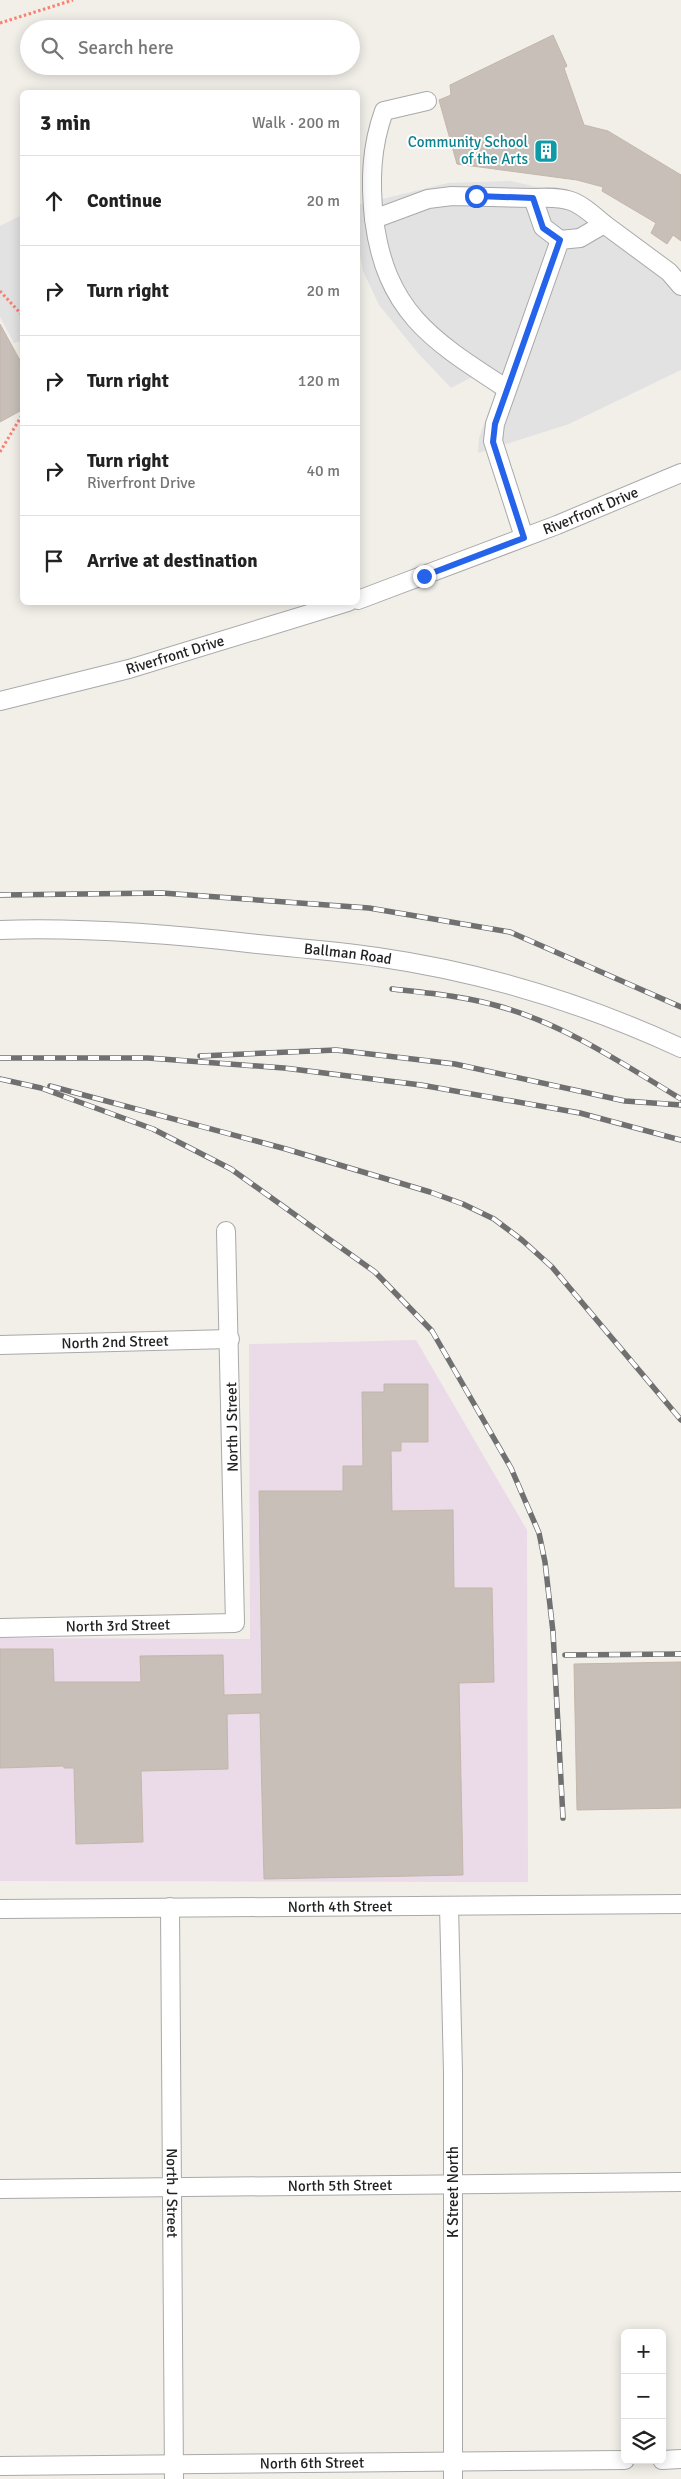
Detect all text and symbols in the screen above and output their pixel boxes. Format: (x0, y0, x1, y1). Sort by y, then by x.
search box (20, 20, 360, 75)
icon: search (38, 34, 66, 62)
text: Search here (78, 36, 174, 60)
text: 3 min (40, 110, 91, 136)
text: Walk · 200 m (252, 113, 340, 133)
place label: Community School of the Arts (408, 133, 528, 168)
building icon: Community School of the Arts (533, 138, 559, 164)
route start (465, 185, 488, 208)
icon: ahead (40, 187, 68, 215)
text: Continue (87, 189, 162, 213)
text: 20 m (306, 191, 340, 211)
icon: right (40, 277, 68, 305)
text: Turn right (87, 279, 169, 303)
text: 20 m (306, 281, 340, 301)
icon: right (40, 367, 68, 395)
text: Turn right (87, 369, 169, 393)
text: 120 m (298, 371, 340, 391)
text: Turn right (87, 449, 169, 473)
icon: right (40, 457, 68, 485)
text: 40 m (306, 461, 340, 481)
text: Riverfront Drive (87, 473, 195, 493)
street label: Riverfront Drive (540, 483, 641, 539)
icon: arrive (40, 547, 68, 575)
text: Arrive at destination (87, 549, 258, 573)
route end (413, 565, 436, 588)
street label: Riverfront Drive (124, 631, 226, 678)
street label: Ballman Road (303, 939, 393, 968)
street label: North 2nd Street (61, 1332, 169, 1352)
street label: North J Street (222, 1382, 242, 1472)
street label: North 3rd Street (66, 1615, 170, 1636)
street label: North 4th Street (288, 1897, 392, 1916)
street label: K Street North (444, 2146, 462, 2238)
street label: North J Street (163, 2148, 181, 2238)
street label: North 5th Street (288, 2176, 392, 2195)
map controls (621, 2329, 666, 2464)
button: + (621, 2329, 666, 2374)
button: − (621, 2374, 666, 2419)
button: layers (621, 2419, 666, 2464)
street label: North 6th Street (260, 2454, 364, 2473)

